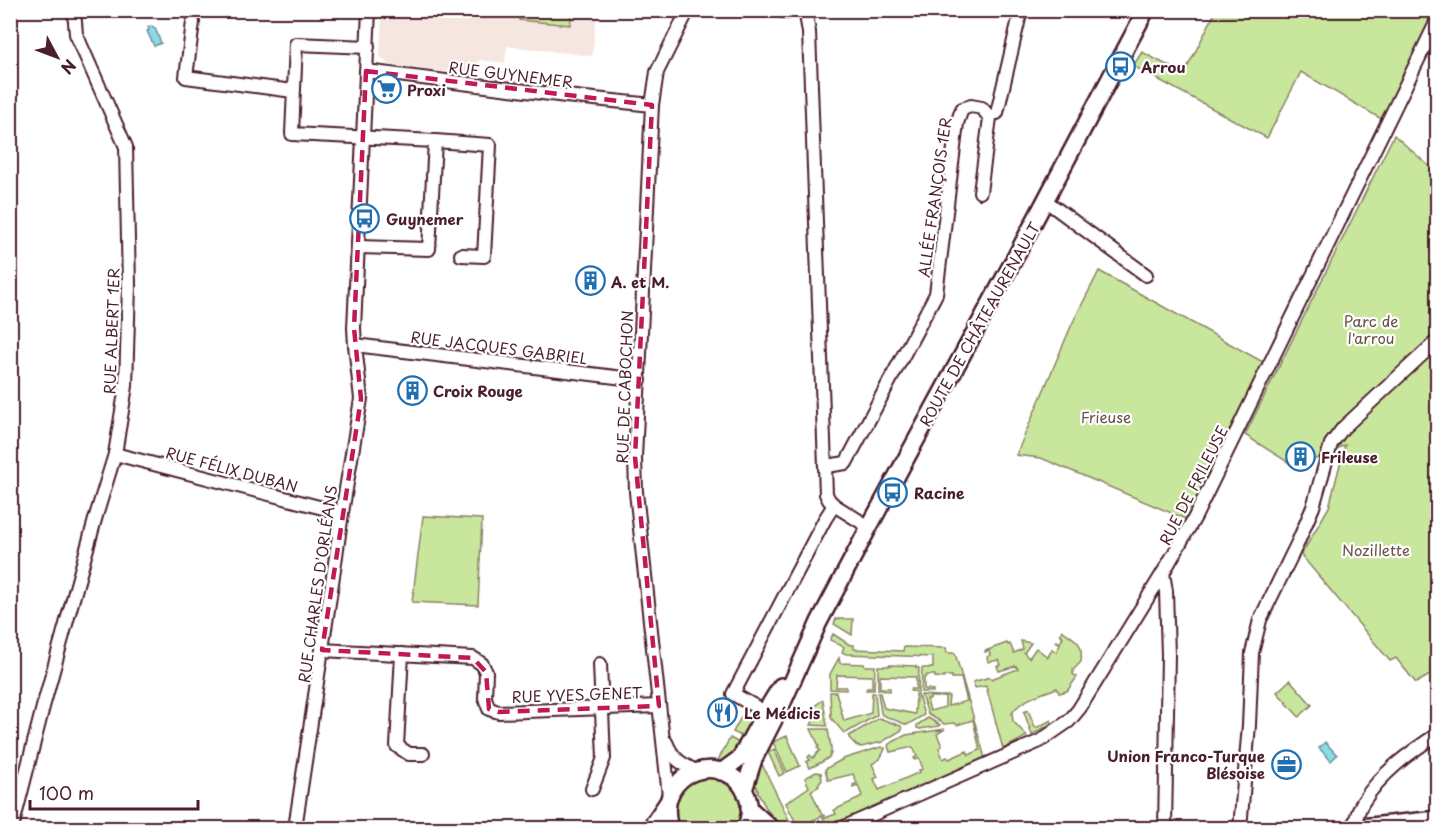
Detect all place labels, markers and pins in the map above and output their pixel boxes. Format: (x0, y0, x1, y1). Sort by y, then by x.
bus stop icon: Arrou (1104, 50, 1136, 82)
place label: Arrou (1140, 55, 1186, 78)
supermarket icon: Proxi (370, 73, 402, 105)
place label: Proxi (407, 78, 446, 101)
bus stop icon: Guynemer (349, 202, 381, 234)
place label: Guynemer (386, 207, 464, 230)
building icon: A. et M. (574, 265, 606, 297)
place label: A. et M. (610, 270, 670, 293)
building icon: Croix Rouge (396, 374, 428, 406)
place label: Croix Rouge (433, 379, 523, 402)
building icon: Frileuse (1284, 440, 1316, 472)
place label: Frileuse (1321, 445, 1378, 468)
bus stop icon: Racine (877, 476, 909, 508)
place label: Racine (914, 481, 965, 504)
restaurant icon: Le Médicis (707, 696, 739, 728)
place label: Le Médicis (744, 701, 820, 724)
place label: Union Franco-Turque Blésoise (1107, 744, 1265, 784)
office icon: Union Franco-Turque Blésoise (1270, 748, 1302, 780)

